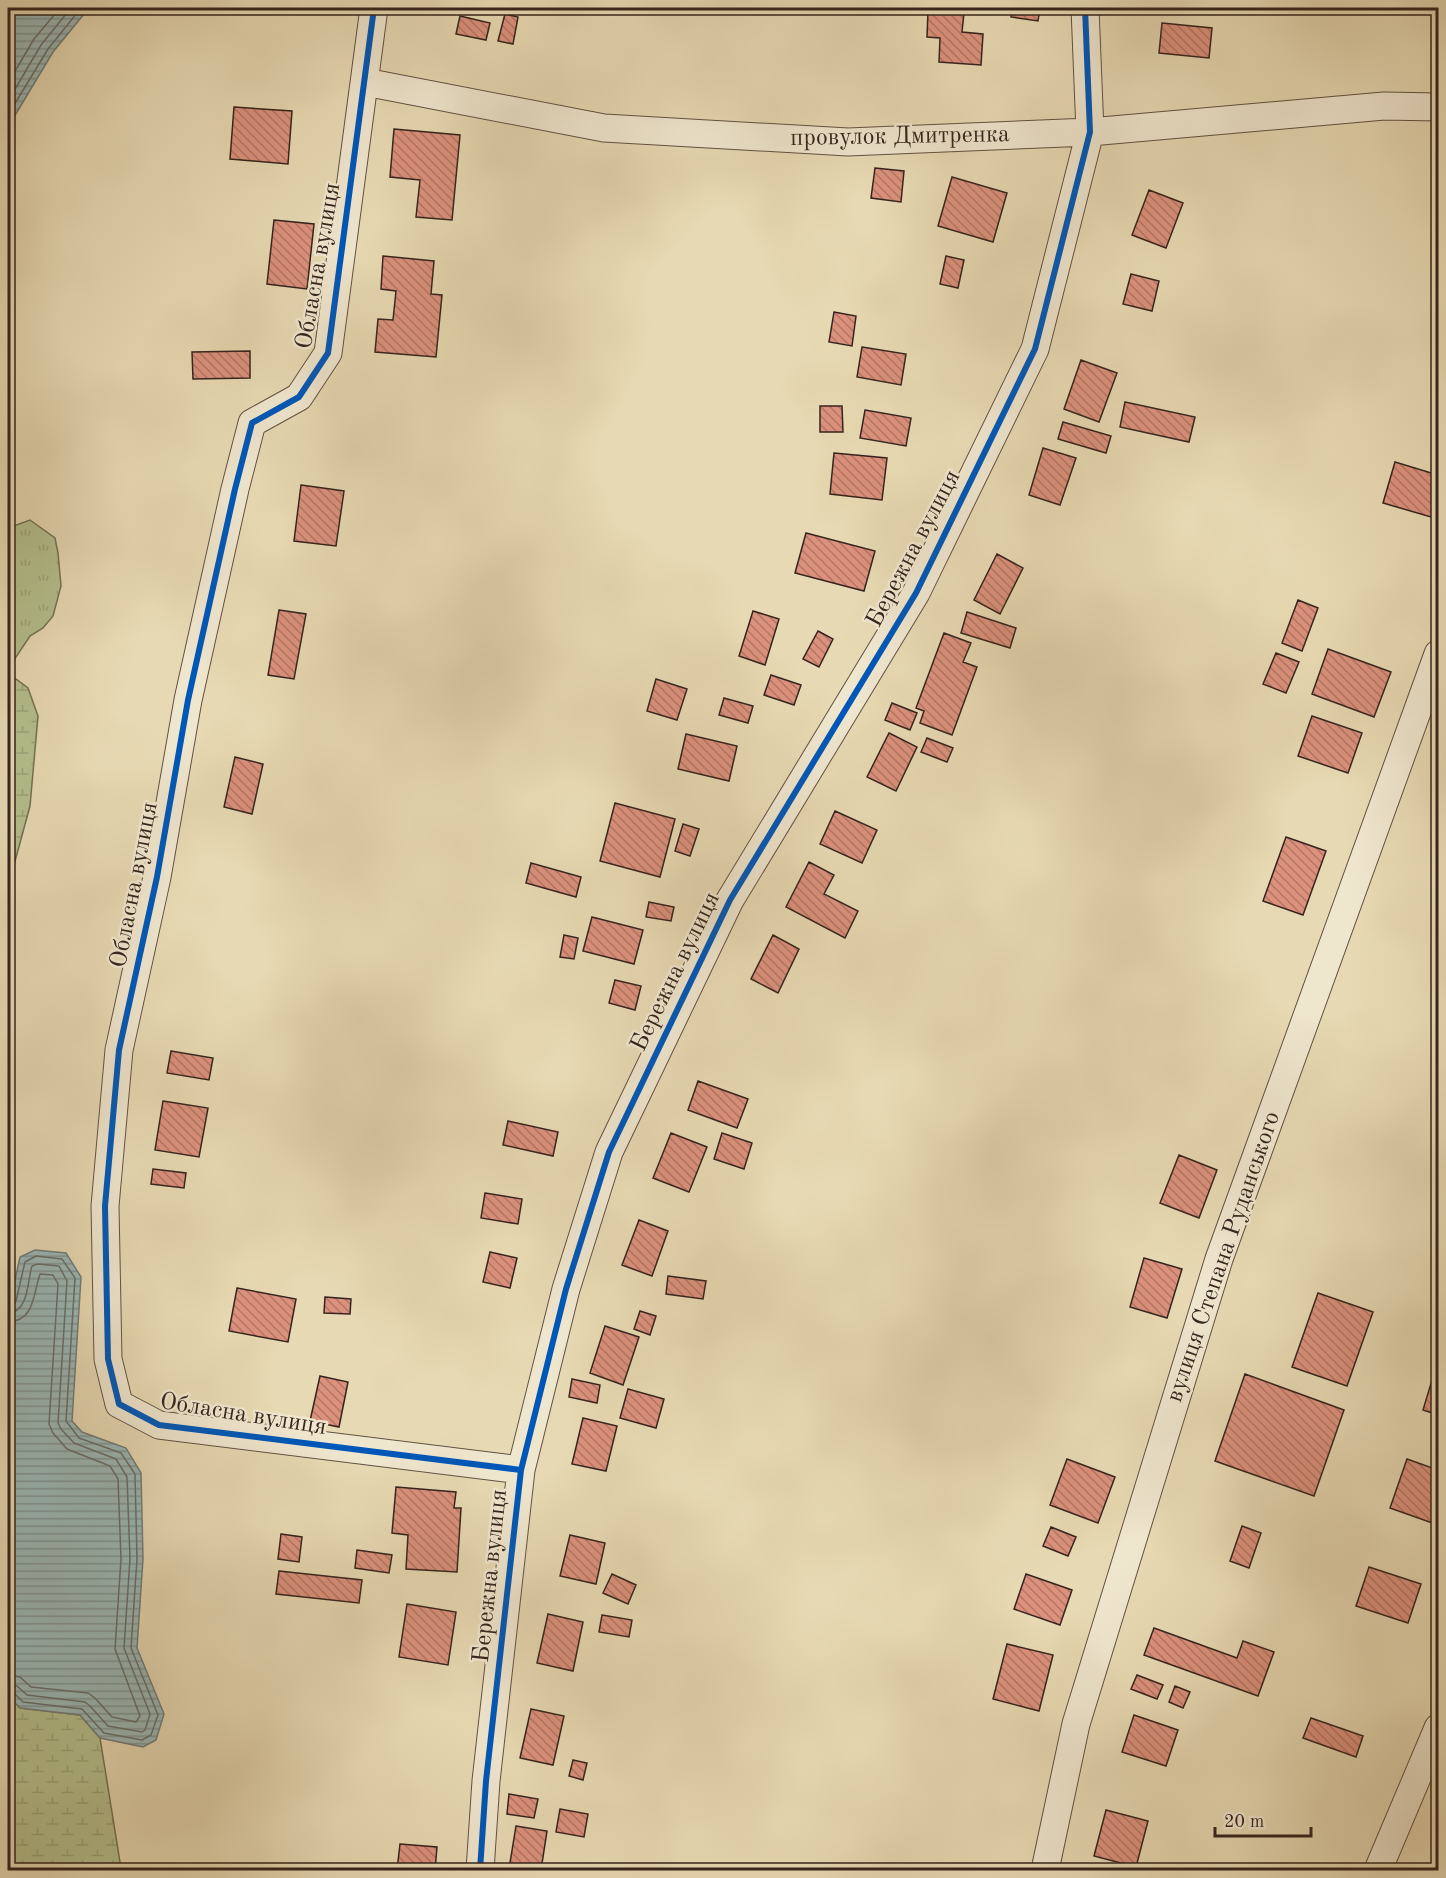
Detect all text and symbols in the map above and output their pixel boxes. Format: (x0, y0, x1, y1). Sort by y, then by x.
street label: провулок Дмитренка (790, 123, 1010, 151)
street label: Обласна вулиця (293, 181, 345, 351)
street label: Бережна вулиця (863, 467, 965, 631)
street label: Обласна вулиця (107, 800, 163, 970)
street label: Бережна вулиця (627, 889, 725, 1055)
street label: вулиця Степана Руданського (1163, 1109, 1285, 1405)
street label: Обласна вулиця (158, 1390, 328, 1440)
street label: Бережна вулиця (470, 1488, 512, 1664)
scale bar (1215, 1800, 1311, 1838)
text: 20 m (1224, 1813, 1264, 1831)

